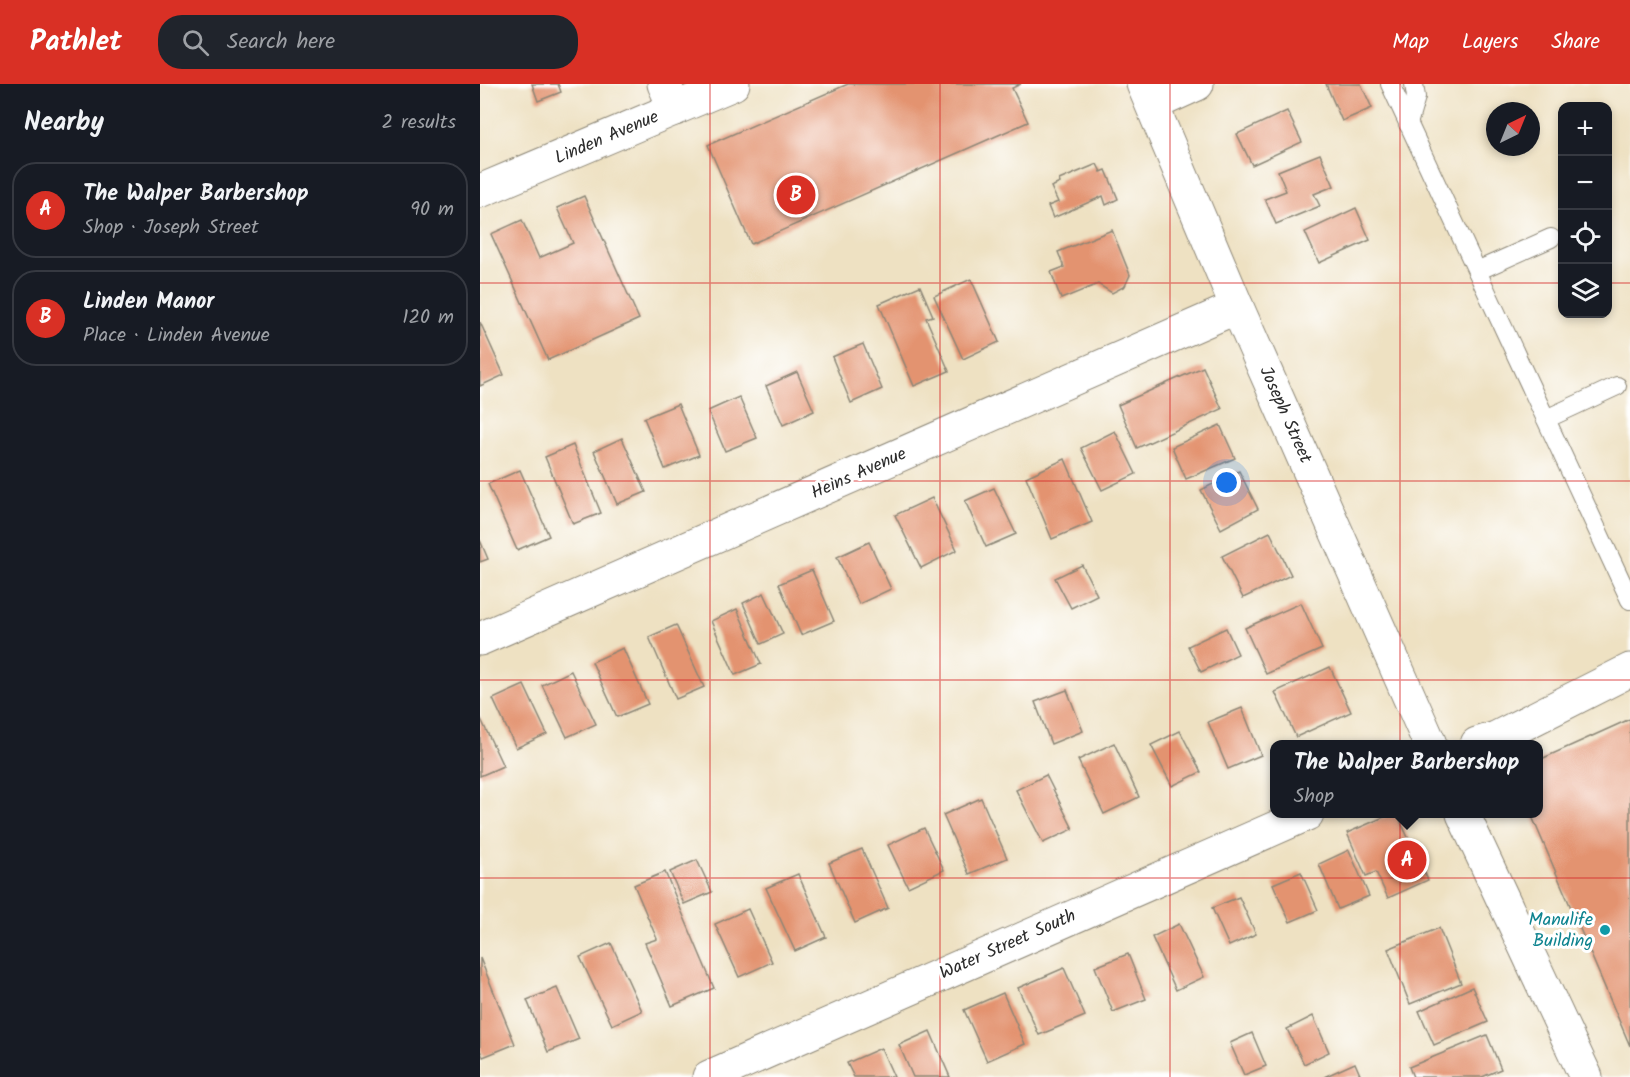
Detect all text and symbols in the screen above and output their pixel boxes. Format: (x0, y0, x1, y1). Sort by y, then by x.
search box (158, 15, 578, 69)
text: Pathlet (30, 20, 122, 65)
text: Search here (227, 25, 335, 60)
icon: search (179, 26, 212, 59)
text: Map (1392, 26, 1429, 59)
text: Layers (1462, 26, 1518, 59)
text: Share (1551, 26, 1600, 59)
text: Nearby (24, 102, 104, 144)
north arrow (1486, 102, 1540, 156)
map controls (1558, 102, 1612, 318)
button: + (1558, 102, 1612, 156)
street label: Linden Avenue (550, 103, 664, 173)
text: 2 results (381, 107, 456, 139)
button: − (1558, 156, 1612, 210)
pin: B (776, 172, 816, 218)
text: The Walper Barbershop (83, 177, 309, 212)
text: A (39, 194, 52, 226)
text: 90 m (410, 194, 454, 226)
button: locate (1558, 210, 1612, 264)
text: Shop · Joseph Street (83, 212, 259, 244)
button: layers (1558, 264, 1612, 318)
text: Linden Manor (83, 285, 214, 320)
text: B (39, 302, 52, 334)
text: 120 m (402, 302, 454, 334)
text: Place · Linden Avenue (83, 320, 270, 352)
street label: Joseph Street (1251, 362, 1320, 469)
street label: Heins Avenue (807, 440, 911, 508)
your location (1212, 468, 1241, 497)
popup (1270, 740, 1543, 818)
text: The Walper Barbershop (1294, 746, 1519, 781)
text: Shop (1294, 781, 1334, 813)
pin: A (1388, 838, 1426, 882)
street label: Water Street South (935, 902, 1081, 988)
place label: Manulife Building (1529, 906, 1593, 956)
marker: Manulife Building (1598, 923, 1612, 937)

